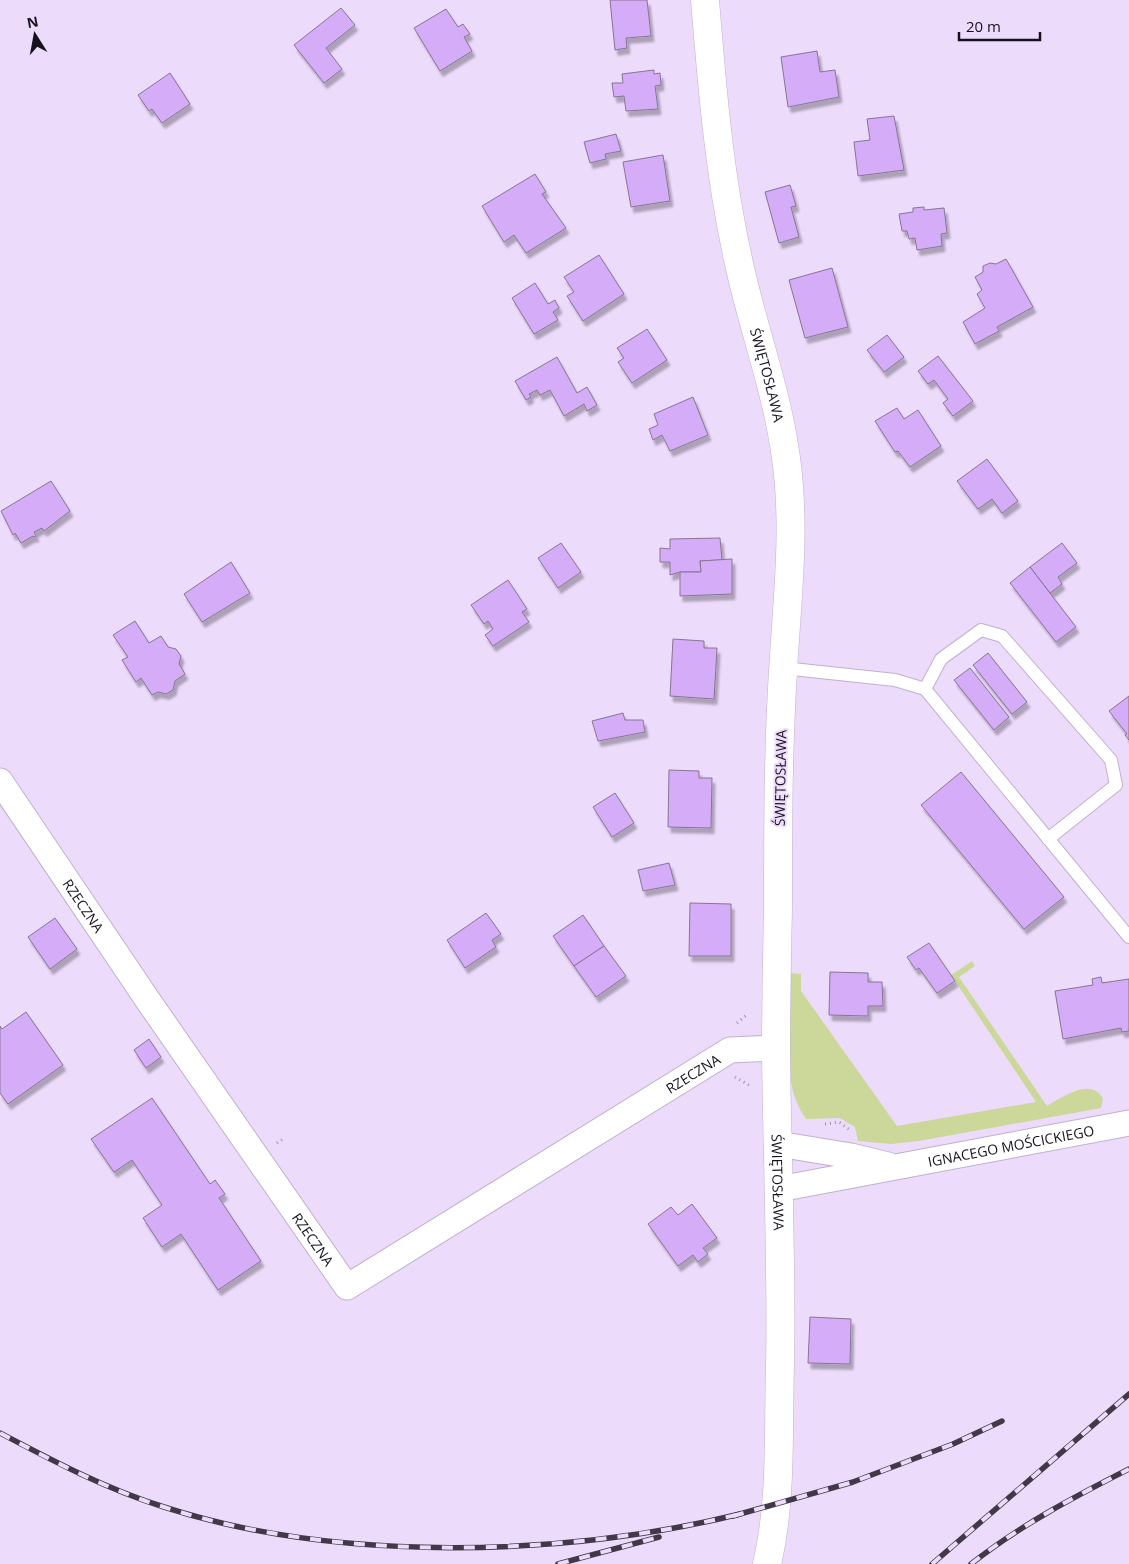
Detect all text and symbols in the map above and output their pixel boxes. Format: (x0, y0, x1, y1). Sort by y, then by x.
north arrow (10, 10, 60, 60)
scale bar (959, 10, 1040, 42)
text: N (25, 11, 40, 32)
text: 20 m (966, 16, 1001, 36)
street label: ŚWIĘTOSŁAWA (746, 326, 789, 424)
street label: ŚWIĘTOSŁAWA (770, 729, 790, 826)
street label: RZECZNA (59, 875, 109, 936)
street label: RZECZNA (662, 1049, 724, 1097)
street label: IGNACEGO MOŚCICKIEGO (926, 1120, 1096, 1170)
street label: ŚWIĘTOSŁAWA (768, 1134, 789, 1231)
street label: RZECZNA (288, 1209, 339, 1269)

